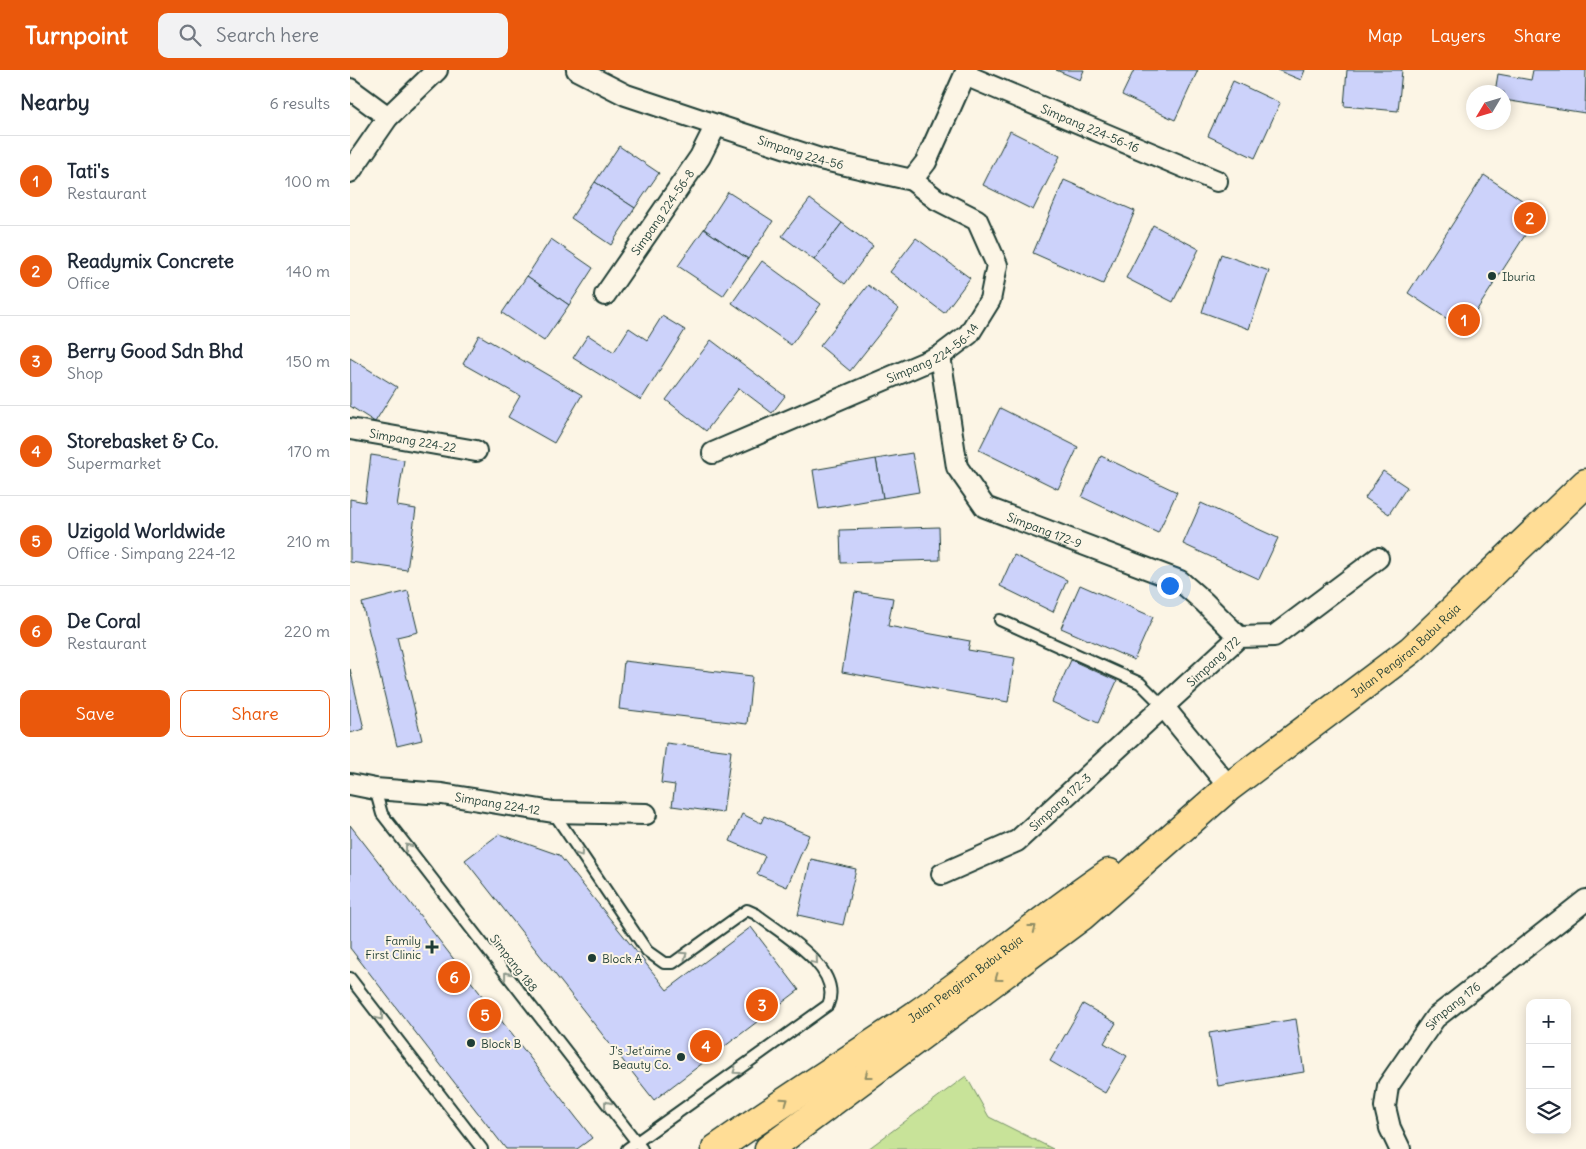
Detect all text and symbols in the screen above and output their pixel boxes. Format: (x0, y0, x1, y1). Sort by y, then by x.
search box (158, 13, 508, 58)
text: Turnpoint (25, 20, 128, 50)
icon: search (176, 21, 204, 49)
text: Search here (216, 23, 319, 47)
text: Map (1367, 24, 1402, 47)
text: Layers (1430, 24, 1486, 47)
text: Share (1514, 24, 1561, 47)
north arrow (1466, 85, 1511, 130)
text: Nearby (20, 89, 90, 116)
text: 6 results (269, 93, 330, 113)
street label: Simpang 224-56-16 (1039, 100, 1142, 155)
street label: Simpang 224-56 (756, 132, 845, 172)
text: Tati's (67, 159, 109, 183)
street label: Simpang 224-56-8 (627, 166, 697, 258)
text: 1 (33, 171, 39, 191)
text: 100 m (285, 171, 330, 191)
text: Restaurant (67, 183, 147, 203)
pin: 2 (1514, 199, 1546, 237)
text: Readymix Concrete (67, 249, 234, 273)
text: 2 (32, 261, 40, 281)
text: 140 m (286, 261, 330, 281)
place label: Iburia (1502, 269, 1535, 284)
marker: Iburia (1486, 270, 1498, 282)
text: Office (67, 273, 110, 293)
pin: 1 (1448, 301, 1480, 339)
street label: Simpang 224-56-14 (884, 320, 981, 385)
text: Berry Good Sdn Bhd (67, 339, 243, 363)
text: 3 (31, 351, 41, 371)
text: 150 m (286, 351, 330, 371)
text: Shop (67, 363, 103, 383)
street label: Simpang 224-22 (368, 425, 458, 455)
text: Storebasket & Co. (67, 429, 218, 453)
text: 4 (31, 441, 41, 461)
text: 170 m (287, 441, 330, 461)
text: Supermarket (67, 453, 161, 473)
street label: Simpang 172-9 (1005, 509, 1084, 551)
text: Uzigold Worldwide (67, 519, 225, 543)
text: 5 (31, 531, 41, 551)
text: 210 m (287, 531, 330, 551)
text: Office · Simpang 224-12 (67, 543, 236, 563)
your location (1157, 573, 1183, 599)
street label: Jalan Pengiran Babu Raja (1347, 600, 1463, 700)
text: De Coral (67, 609, 141, 633)
text: 6 (31, 621, 41, 641)
text: 220 m (284, 621, 330, 641)
street label: Simpang 172 (1183, 632, 1243, 689)
text: Restaurant (67, 633, 147, 653)
button: Save (20, 690, 170, 737)
button: Share (180, 690, 330, 737)
street label: Simpang 172-3 (1026, 769, 1094, 834)
street label: Simpang 224-12 (454, 789, 542, 817)
one-way arrow (405, 843, 414, 853)
one-way arrow (574, 847, 583, 856)
one-way arrow (1027, 925, 1037, 934)
street label: Simpang 188 (487, 931, 541, 995)
street label: Jalan Pengiran Babu Raja (905, 931, 1025, 1025)
place label: Family First Clinic (365, 933, 421, 962)
marker: Family First Clinic (425, 940, 439, 954)
place label: Block A (602, 951, 642, 966)
marker: Block A (586, 952, 598, 964)
one-way arrow (678, 952, 688, 961)
one-way arrow (809, 955, 817, 964)
pin: 6 (438, 958, 470, 996)
one-way arrow (504, 972, 513, 981)
one-way arrow (994, 972, 1004, 981)
street label: Simpang 176 (1422, 978, 1483, 1033)
pin: 3 (746, 986, 778, 1024)
pin: 5 (469, 996, 501, 1034)
map controls (1526, 999, 1571, 1134)
button: + (1526, 999, 1571, 1044)
one-way arrow (374, 1011, 382, 1020)
pin: 4 (690, 1027, 722, 1065)
place label: Block B (481, 1036, 521, 1051)
marker: Block B (465, 1037, 477, 1049)
place label: J's Jet'aime Beauty Co. (609, 1043, 671, 1072)
button: − (1526, 1044, 1571, 1089)
marker: J's Jet'aime Beauty Co. (675, 1051, 687, 1063)
one-way arrow (733, 1065, 742, 1074)
one-way arrow (864, 1069, 874, 1078)
button: layers (1526, 1089, 1571, 1134)
one-way arrow (779, 1098, 789, 1107)
one-way arrow (604, 1100, 613, 1110)

